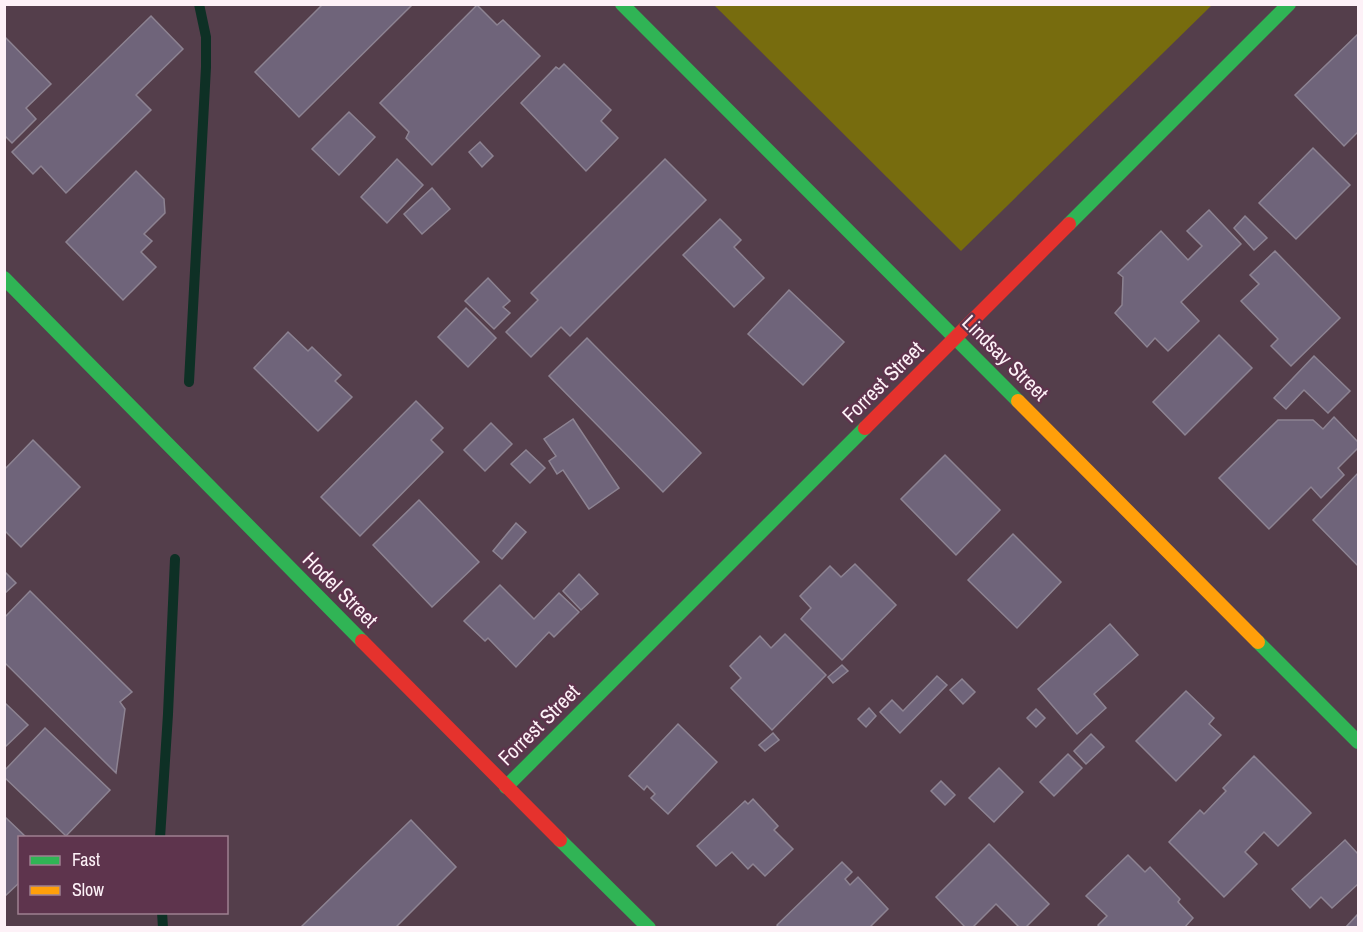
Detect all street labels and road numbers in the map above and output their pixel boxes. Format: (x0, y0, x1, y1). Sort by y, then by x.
street label: Lindsay Street (956, 308, 1055, 407)
street label: Forrest Street (835, 334, 930, 429)
street label: Hodel Street (296, 546, 385, 634)
street label: Forrest Street (491, 677, 586, 772)

